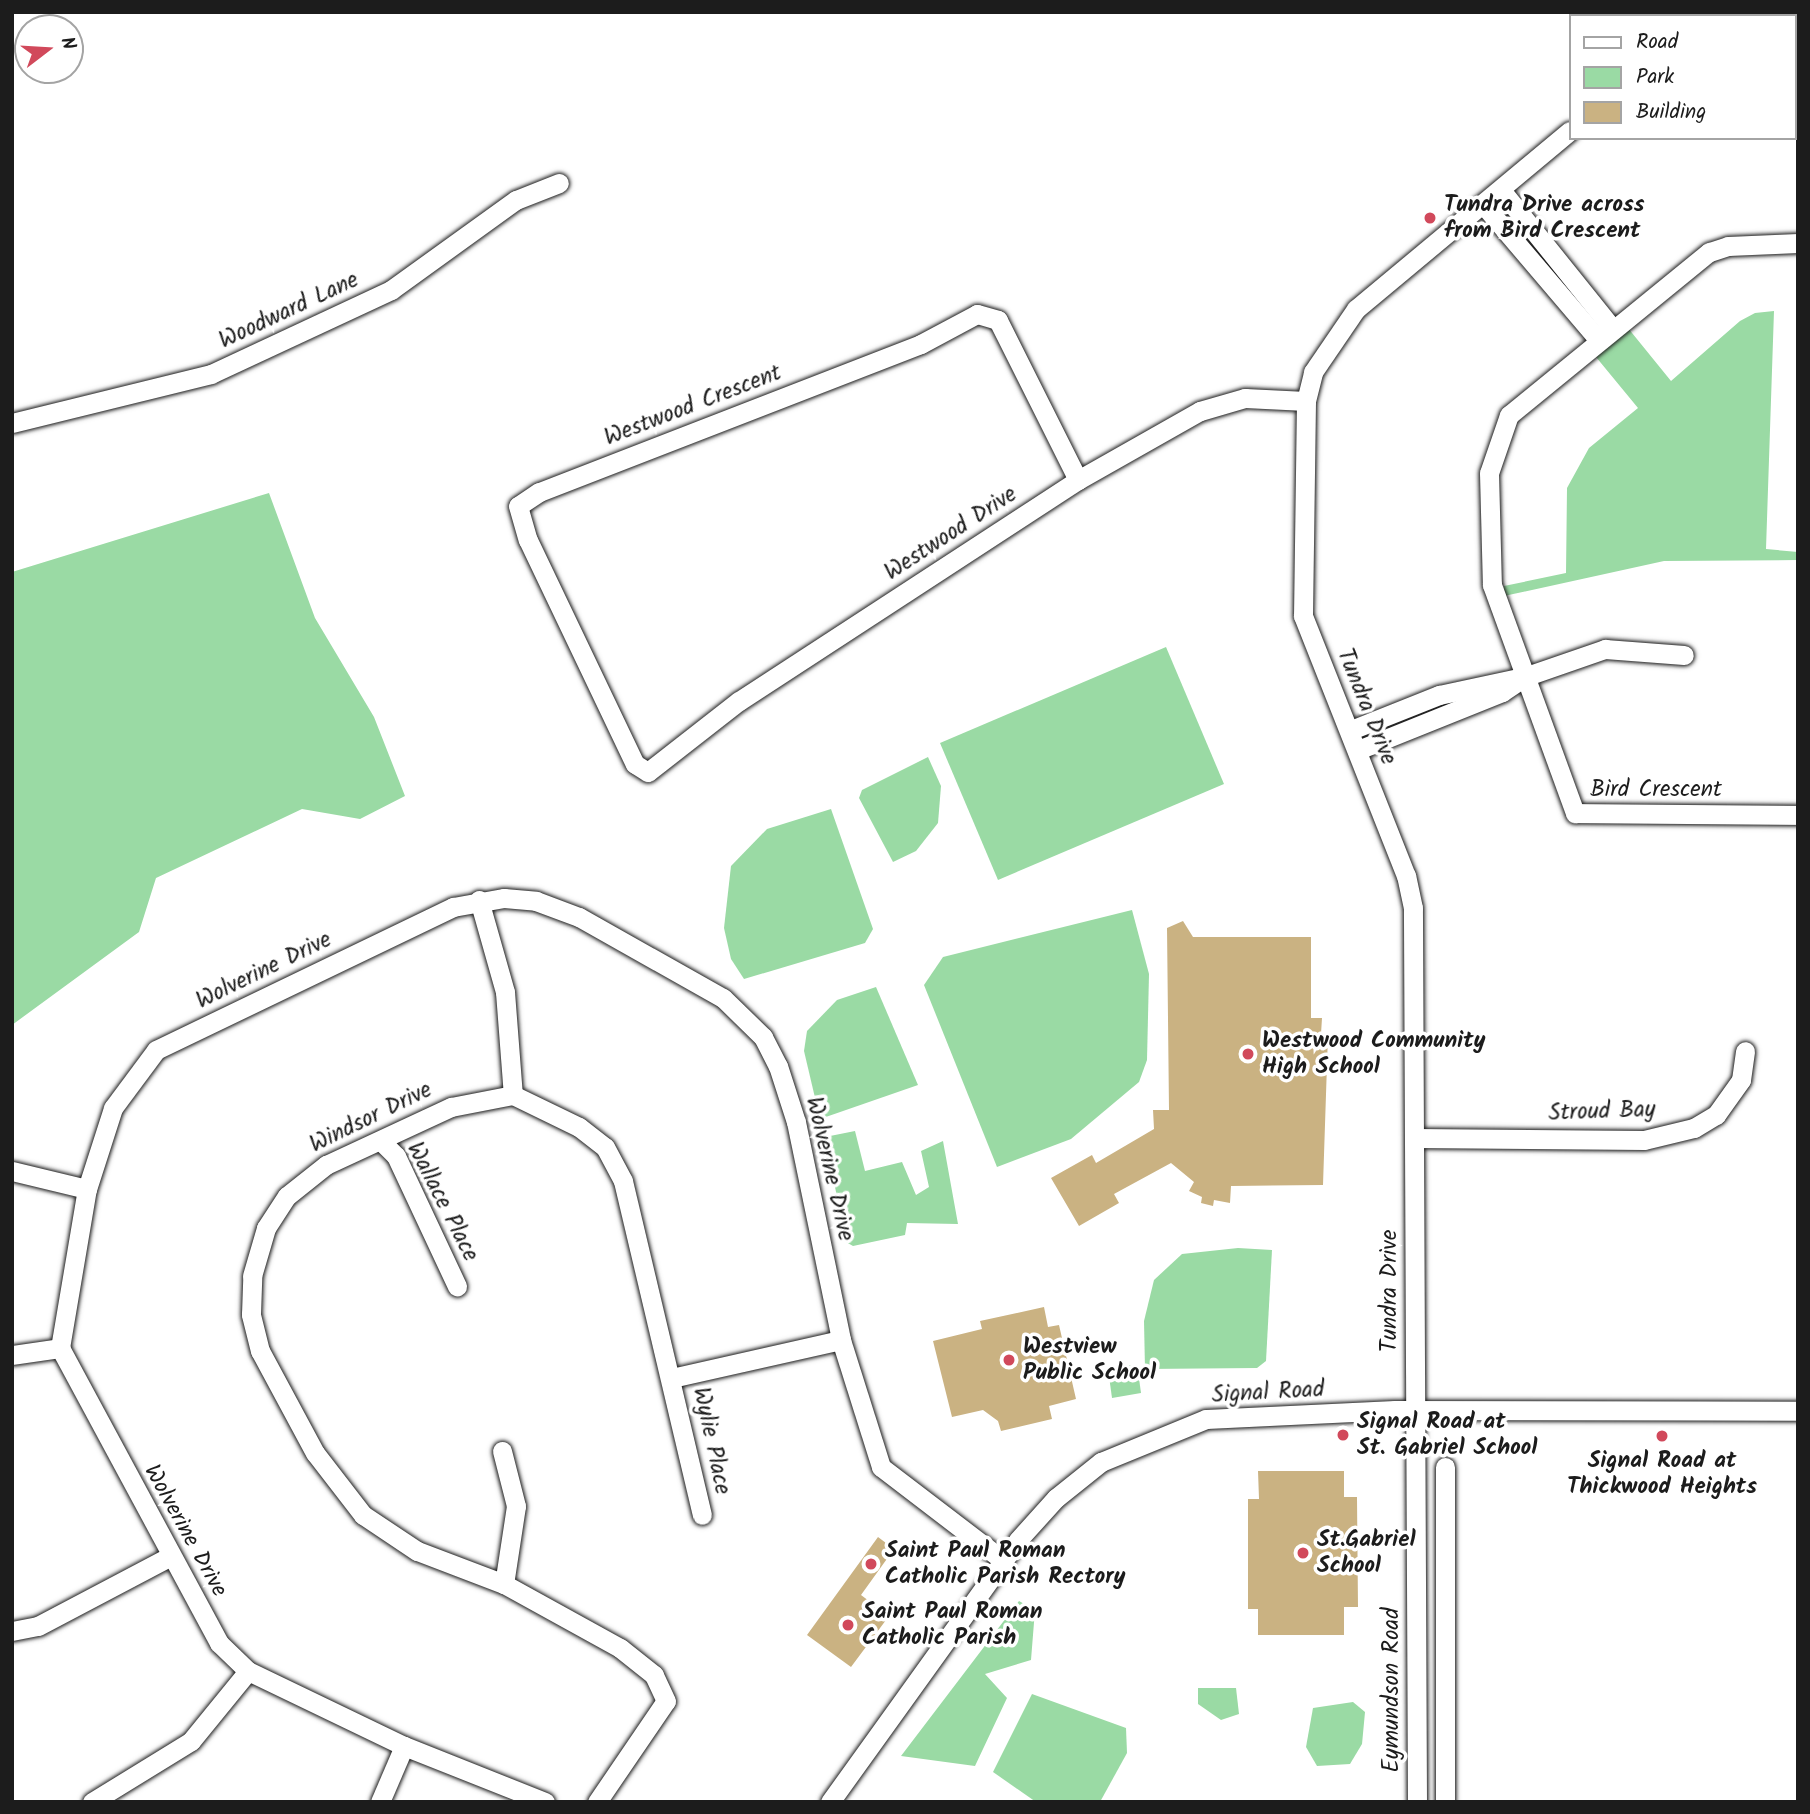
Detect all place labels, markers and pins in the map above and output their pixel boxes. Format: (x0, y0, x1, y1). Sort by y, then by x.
place label: Tundra Drive across from Bird Crescent (1444, 191, 1644, 245)
marker: Tundra Drive across from Bird Crescent (1422, 210, 1438, 226)
place label: Westwood Community High School (1262, 1027, 1486, 1081)
marker: Westwood Community High School (1240, 1046, 1256, 1062)
place label: Westview Public School (1023, 1333, 1156, 1387)
marker: Westview Public School (1001, 1352, 1017, 1368)
place label: Signal Road at St. Gabriel School (1357, 1408, 1537, 1462)
marker: Signal Road at St. Gabriel School (1335, 1427, 1351, 1443)
marker: Signal Road at Thickwood Heights (1654, 1428, 1670, 1444)
place label: Signal Road at Thickwood Heights (1567, 1447, 1757, 1501)
place label: St.Gabriel School (1317, 1526, 1416, 1580)
place label: Saint Paul Roman Catholic Parish Rectory (885, 1537, 1126, 1591)
marker: St.Gabriel School (1295, 1545, 1311, 1561)
marker: Saint Paul Roman Catholic Parish Rectory (863, 1556, 879, 1572)
place label: Saint Paul Roman Catholic Parish (862, 1598, 1043, 1652)
marker: Saint Paul Roman Catholic Parish (840, 1617, 856, 1633)

